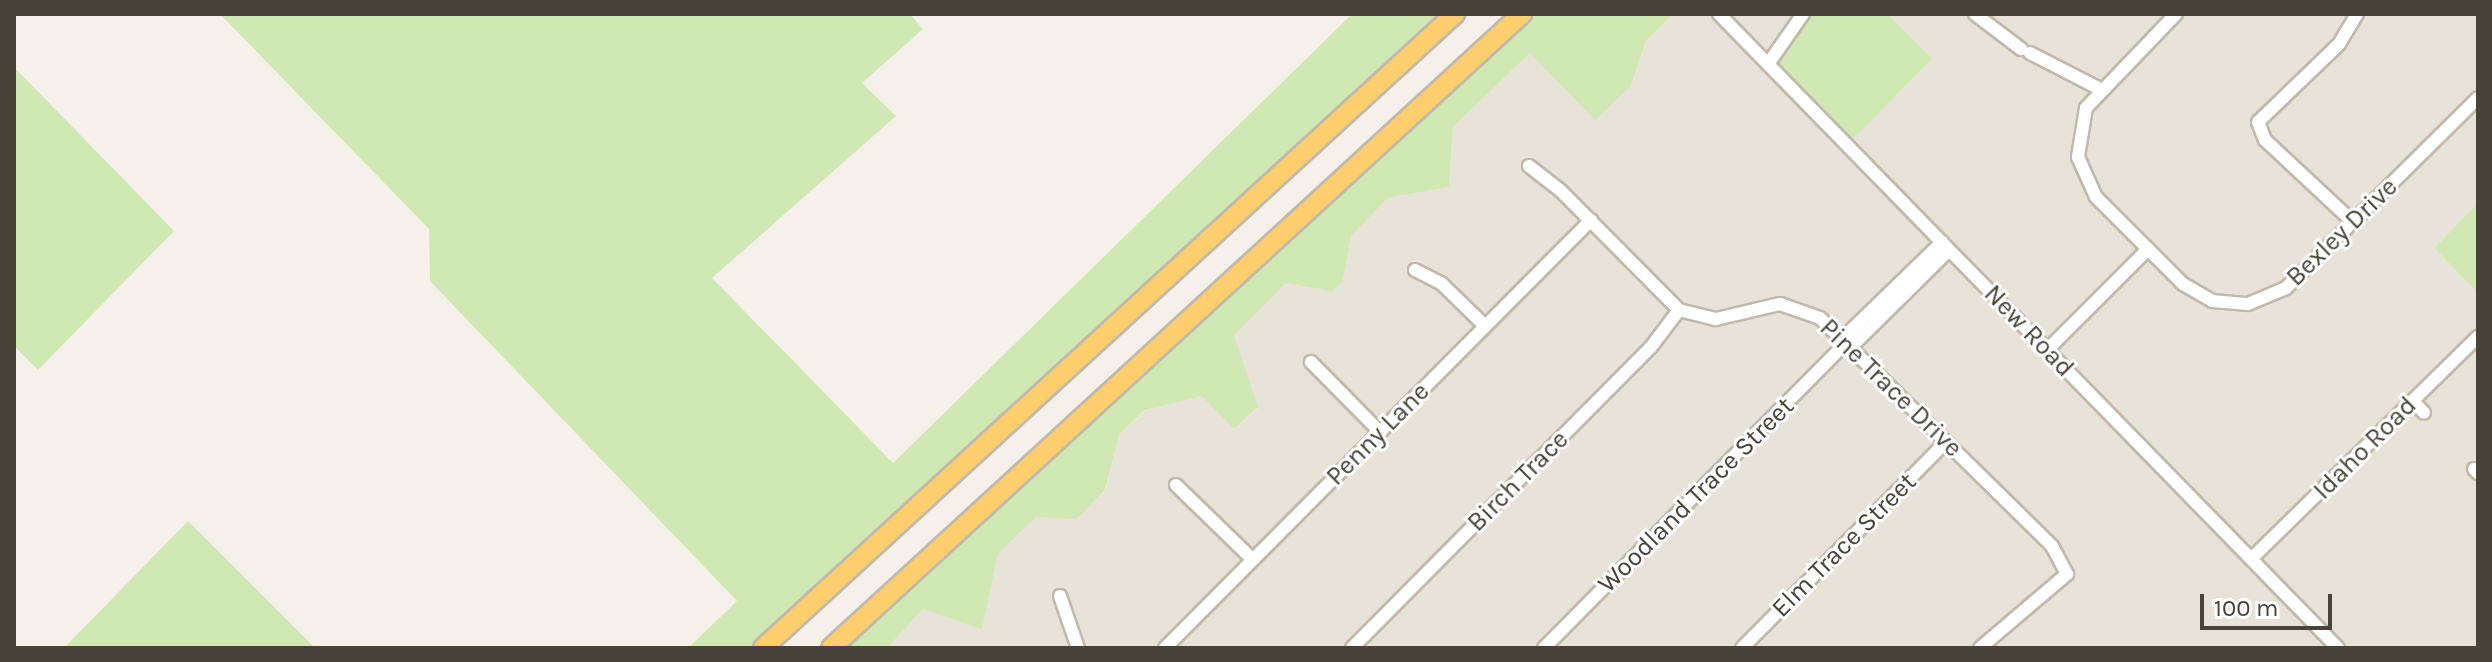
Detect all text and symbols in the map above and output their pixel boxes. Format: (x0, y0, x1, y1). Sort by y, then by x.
street label: Bexley Drive (2280, 171, 2404, 293)
street label: New Road (1977, 278, 2081, 384)
street label: Pine Trace Drive (1813, 312, 1969, 464)
street label: Penny Lane (1320, 376, 1436, 492)
street label: Idaho Road (2307, 390, 2423, 506)
street label: Woodland Trace Street (1592, 391, 1800, 599)
street label: Birch Trace (1461, 424, 1575, 538)
street label: Elm Trace Street (1765, 466, 1923, 624)
scale bar (2204, 578, 2336, 628)
text: 100 m (2214, 594, 2279, 622)

